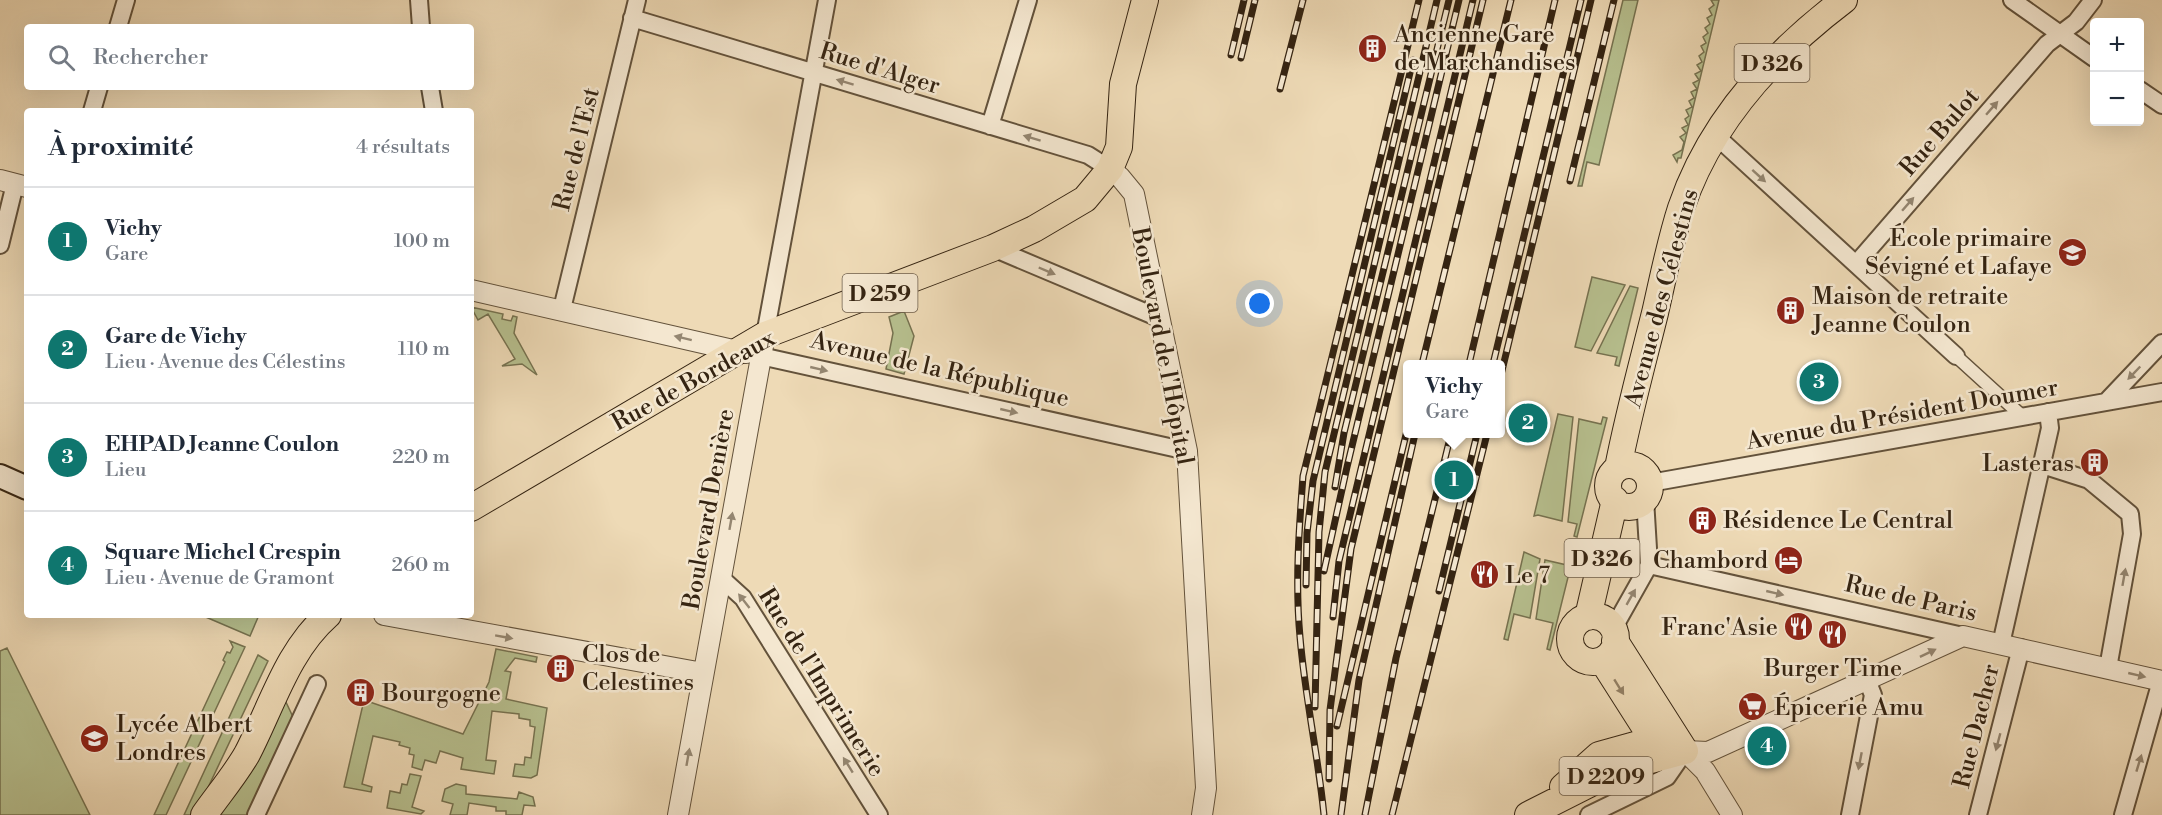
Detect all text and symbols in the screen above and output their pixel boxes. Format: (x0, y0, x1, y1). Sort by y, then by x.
map controls (2090, 18, 2144, 126)
button: + (2090, 18, 2144, 72)
place label: Ancienne Gare de Marchandises (1393, 20, 1576, 78)
search box (24, 24, 474, 90)
building icon: Ancienne Gare de Marchandises (1357, 32, 1389, 64)
street label: Rue d'Alger (816, 36, 944, 102)
icon: search (45, 41, 78, 74)
text: Rechercher (93, 44, 208, 71)
road number: D 326 (1734, 44, 1810, 82)
button: − (2090, 72, 2144, 126)
one-way arrow (836, 77, 854, 86)
street label: Rue Bulot (1893, 82, 1986, 183)
street label: Rue de l'Est (547, 84, 607, 214)
one-way arrow (1985, 101, 1998, 116)
text: À proximité (48, 131, 193, 163)
one-way arrow (1023, 133, 1041, 142)
text: 4 résultats (356, 135, 450, 160)
one-way arrow (1752, 169, 1767, 183)
street label: Avenue des Célestins (1618, 186, 1706, 412)
one-way arrow (1901, 197, 1914, 212)
text: Vichy (105, 215, 162, 242)
place label: École primaire Sévigné et Lafaye (1865, 223, 2052, 282)
street label: Boulevard de l'Hôpital (1124, 224, 1200, 468)
text: 1 (63, 229, 72, 254)
text: 100 m (394, 229, 450, 254)
school or university icon: École primaire Sévigné et Lafaye (2057, 236, 2089, 268)
text: Gare (105, 242, 148, 267)
one-way arrow (1039, 266, 1057, 276)
road number: D 259 (842, 274, 918, 312)
place label: Maison de retraite Jeanne Coulon (1811, 282, 2009, 340)
your location (1245, 289, 1274, 318)
building icon: Maison de retraite Jeanne Coulon (1775, 294, 1807, 326)
text: Gare de Vichy (105, 323, 247, 350)
street label: Rue de Bordeaux (606, 323, 781, 438)
street label: Avenue de la République (807, 325, 1072, 414)
one-way arrow (674, 332, 693, 342)
text: 2 (61, 337, 74, 362)
text: 110 m (398, 337, 450, 362)
text: Lieu · Avenue des Célestins (105, 350, 345, 375)
popup (1403, 360, 1505, 438)
pin: 3 (1800, 360, 1838, 404)
one-way arrow (809, 364, 828, 374)
one-way arrow (2127, 365, 2141, 380)
text: Vichy (1426, 373, 1482, 400)
street label: Avenue du Président Doumer (1743, 373, 2061, 457)
text: Gare (1426, 400, 1469, 425)
pin: 2 (1508, 400, 1547, 446)
street label: Boulevard Denière (676, 406, 741, 613)
one-way arrow (1000, 407, 1019, 416)
text: EHPAD Jeanne Coulon (105, 431, 339, 458)
text: 3 (61, 445, 74, 470)
text: 220 m (392, 445, 450, 470)
building icon: Lasteras (2079, 447, 2111, 479)
place label: Lasteras (1982, 449, 2074, 479)
text: Lieu (105, 458, 146, 483)
pin: 1 (1434, 458, 1474, 502)
building icon: Résidence Le Central (1686, 504, 1718, 536)
place label: Résidence Le Central (1723, 506, 1953, 536)
one-way arrow (727, 511, 736, 530)
text: Square Michel Crespin (105, 539, 341, 566)
road number: D 326 (1564, 539, 1640, 577)
hotel icon: Chambord (1773, 544, 1805, 576)
place label: Chambord (1653, 546, 1768, 576)
text: 4 (61, 553, 74, 578)
text: 260 m (392, 553, 450, 578)
restaurant icon: Le 7 (1468, 559, 1500, 591)
place label: Le 7 (1505, 561, 1550, 591)
text: Lieu · Avenue de Gramont (105, 566, 335, 591)
one-way arrow (2120, 568, 2129, 587)
street label: Rue de Paris (1842, 569, 1980, 629)
street label: Rue de l'Imprimerie (751, 582, 891, 783)
one-way arrow (1626, 588, 1636, 605)
one-way arrow (1765, 588, 1784, 598)
one-way arrow (738, 593, 750, 608)
restaurant icon: Franc'Asie (1783, 611, 1815, 643)
place label: Franc'Asie (1661, 613, 1778, 643)
restaurant icon: Burger Time (1817, 619, 1849, 651)
one-way arrow (494, 633, 513, 642)
place label: Clos de Celestines (582, 640, 694, 698)
one-way arrow (1919, 648, 1936, 657)
building icon: Clos de Celestines (545, 652, 577, 684)
place label: Burger Time (1763, 654, 1902, 684)
street label: Rue Dacher (1947, 661, 2007, 791)
one-way arrow (2128, 671, 2147, 680)
building icon: Bourgogne (345, 677, 377, 709)
place label: Bourgogne (381, 679, 501, 709)
one-way arrow (1613, 679, 1624, 695)
supermarket icon: Épicerie Amu (1737, 691, 1769, 723)
place label: Épicerie Amu (1774, 692, 1924, 723)
place label: Lycée Albert Londres (116, 710, 253, 768)
school or university icon: Lycée Albert Londres (79, 722, 111, 754)
pin: 4 (1748, 724, 1786, 768)
one-way arrow (1992, 733, 2002, 751)
one-way arrow (684, 748, 693, 767)
one-way arrow (1855, 752, 1864, 771)
one-way arrow (2135, 754, 2144, 772)
one-way arrow (842, 757, 853, 773)
road number: D 2209 (1560, 757, 1652, 795)

